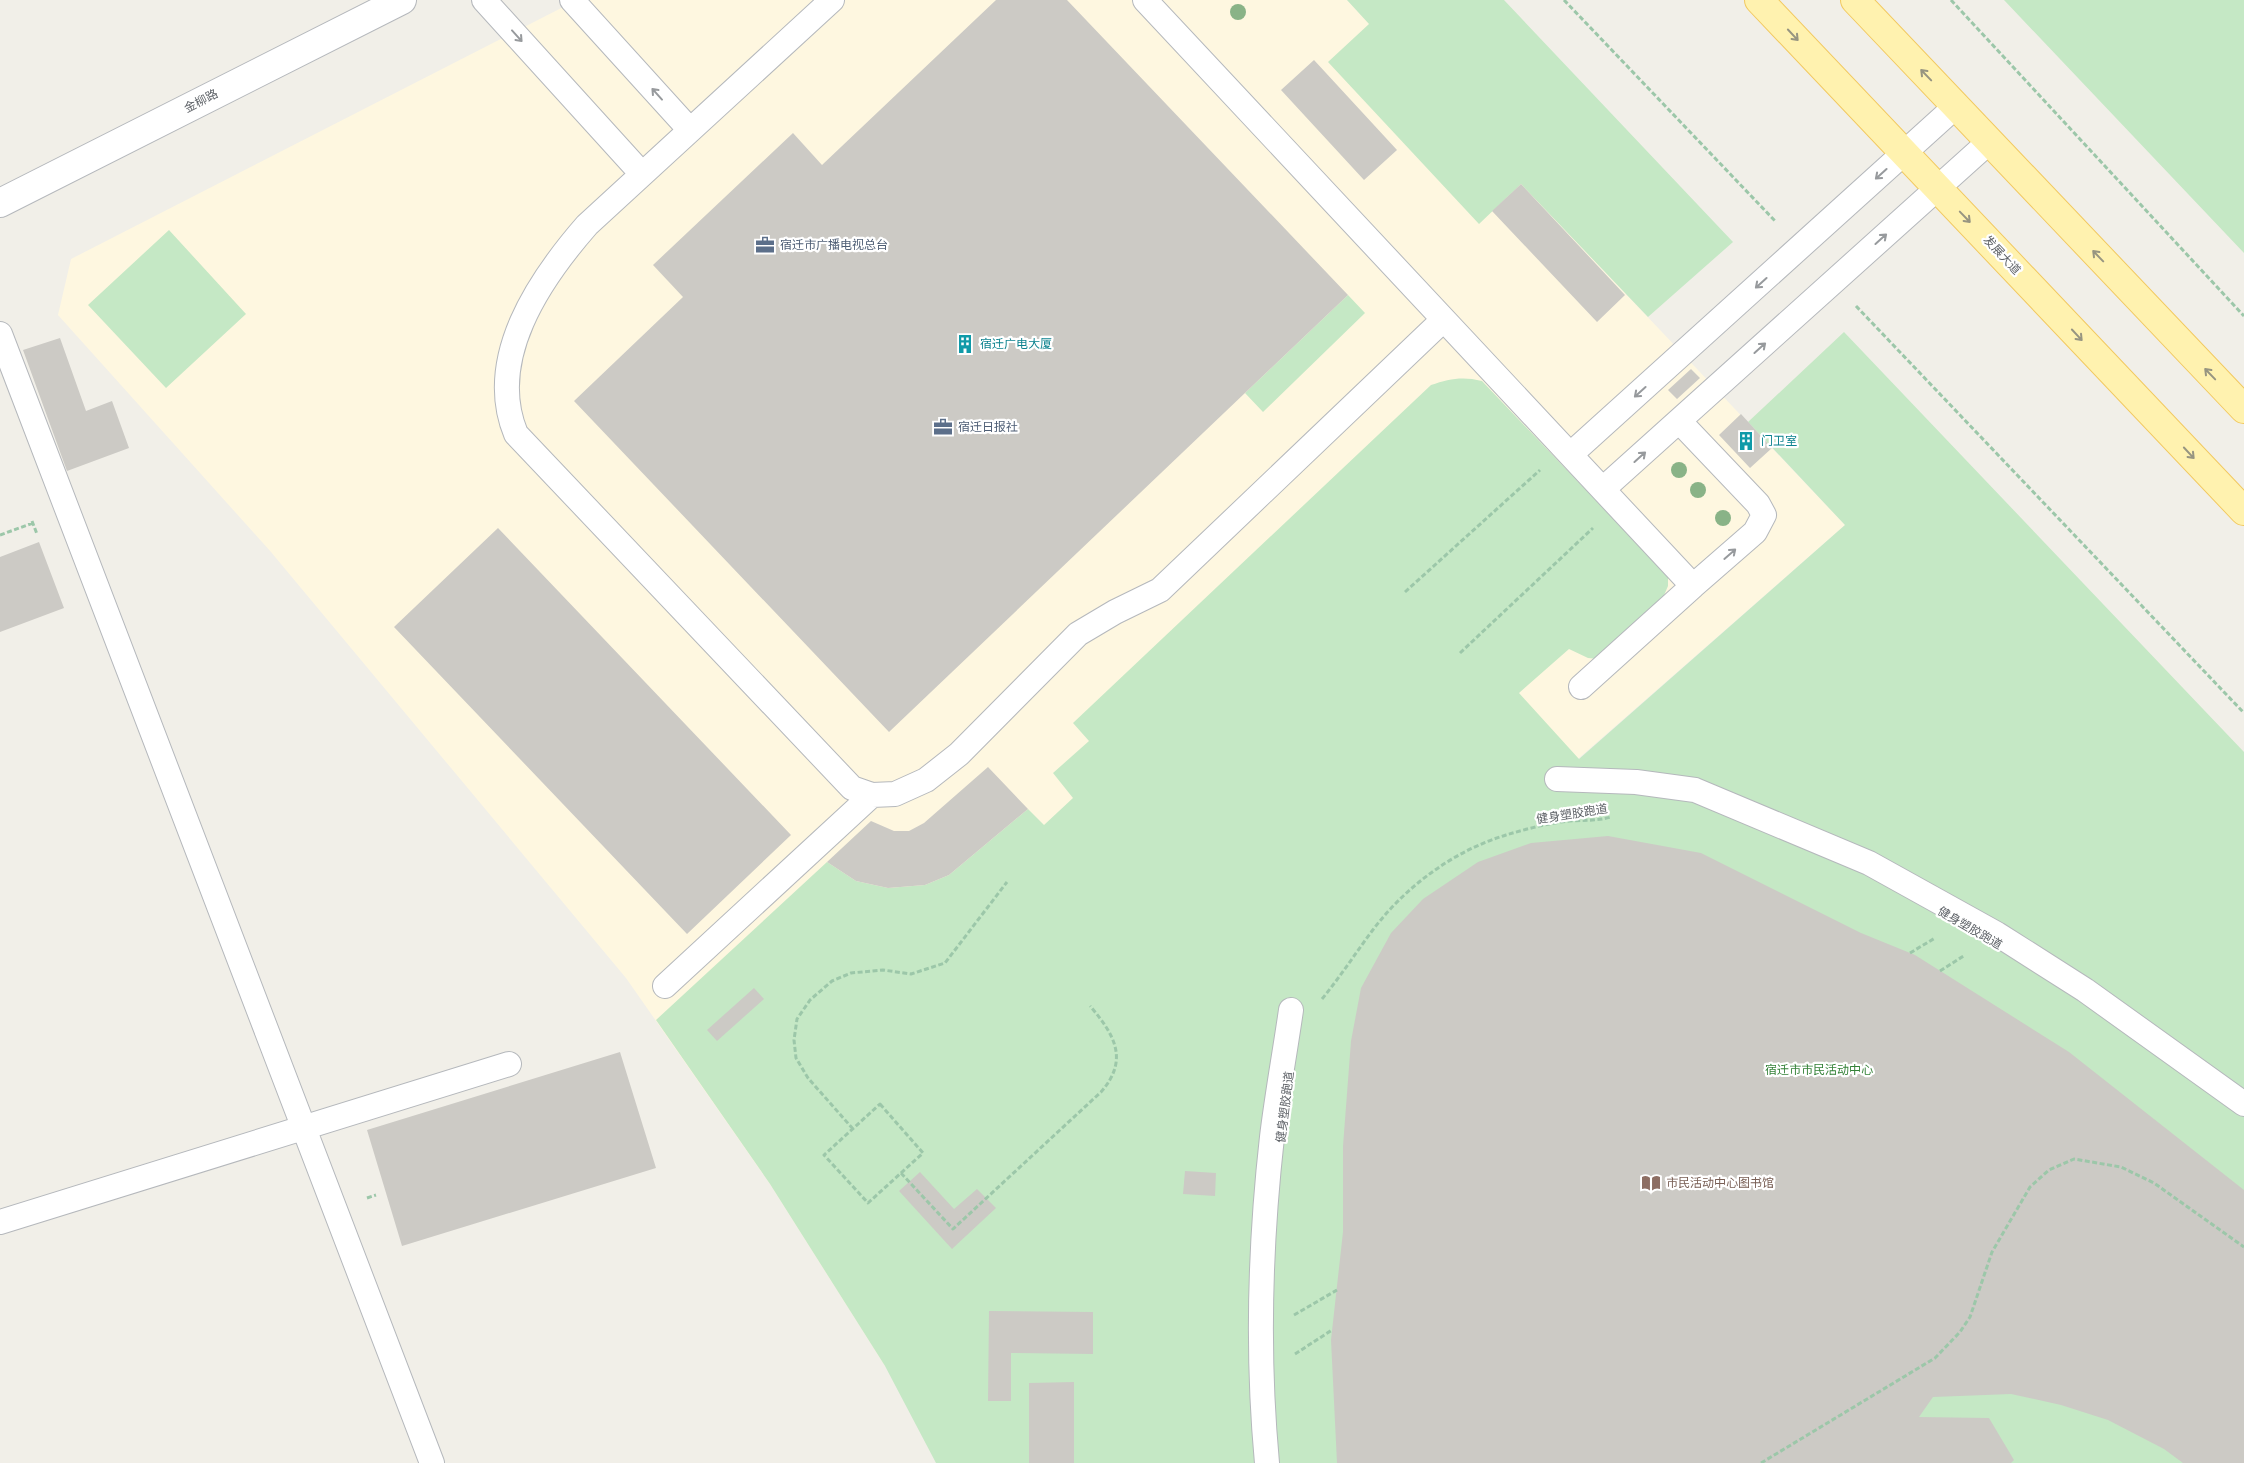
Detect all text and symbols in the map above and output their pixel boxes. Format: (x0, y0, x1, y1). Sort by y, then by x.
one-way arrow (1787, 29, 1799, 42)
one-way arrow (511, 30, 523, 42)
one-way arrow (1920, 69, 1932, 81)
street label: 金柳路 (181, 86, 221, 116)
one-way arrow (651, 88, 663, 101)
one-way arrow (1875, 168, 1888, 180)
one-way arrow (1959, 210, 1971, 223)
street label: 发展大道 (1980, 232, 2024, 278)
one-way arrow (1875, 233, 1888, 245)
office icon: 宿迁市广播电视总台 (754, 234, 776, 256)
place label: 宿迁市广播电视总台 (780, 237, 888, 253)
one-way arrow (2092, 250, 2104, 262)
one-way arrow (1754, 277, 1767, 289)
one-way arrow (2071, 328, 2083, 341)
building icon: 宿迁广电大厦 (954, 333, 976, 355)
place label: 宿迁广电大厦 (980, 336, 1052, 352)
one-way arrow (1754, 342, 1767, 354)
one-way arrow (2204, 367, 2216, 380)
one-way arrow (1634, 386, 1647, 398)
office icon: 宿迁日报社 (932, 416, 954, 438)
place label: 宿迁日报社 (958, 419, 1018, 435)
building icon: 门卫室 (1735, 430, 1757, 452)
place label: 门卫室 (1761, 433, 1797, 449)
one-way arrow (2183, 446, 2195, 459)
one-way arrow (1633, 451, 1646, 462)
one-way arrow (1723, 548, 1736, 559)
street label: 健身塑胶跑道 (1535, 800, 1609, 828)
street label: 健身塑胶跑道 (1935, 903, 2005, 953)
park label: 宿迁市市民活动中心 (1765, 1062, 1873, 1078)
street label: 健身塑胶跑道 (1273, 1070, 1297, 1144)
library icon: 市民活动中心图书馆 (1640, 1172, 1662, 1194)
place label: 市民活动中心图书馆 (1666, 1175, 1774, 1191)

